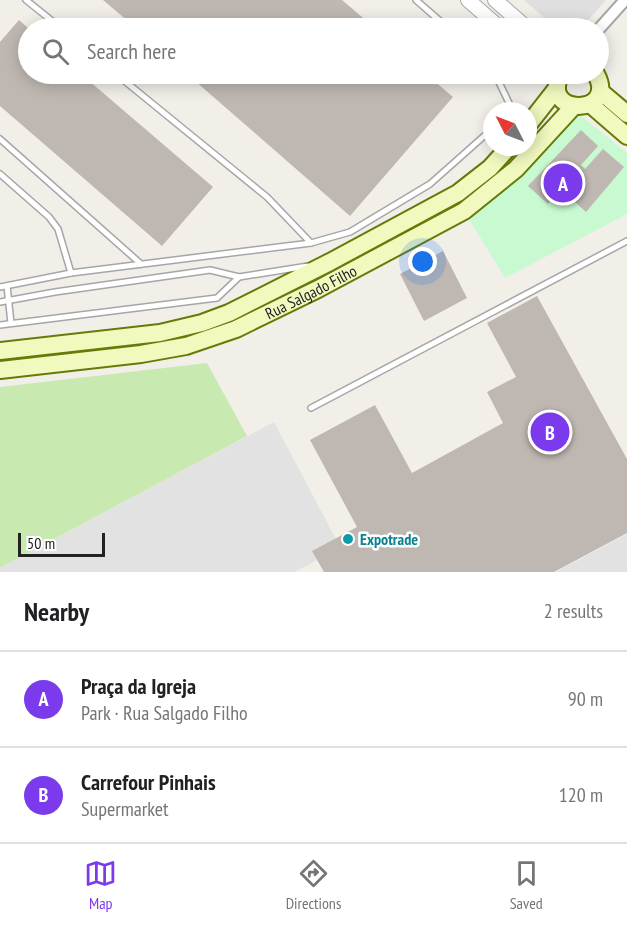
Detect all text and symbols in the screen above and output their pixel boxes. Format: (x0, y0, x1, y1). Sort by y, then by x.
search box (18, 18, 609, 84)
icon: search (39, 35, 72, 68)
text: Search here (87, 37, 176, 65)
north arrow (483, 102, 537, 156)
pin: A (544, 160, 582, 206)
your location (408, 247, 437, 276)
street label: Rua Salgado Filho (262, 260, 360, 323)
pin: B (530, 410, 570, 454)
place label: Expotrade (360, 529, 418, 549)
scale bar (18, 530, 105, 558)
marker: Expotrade (341, 532, 355, 546)
text: 50 m (27, 533, 55, 553)
text: Nearby (24, 595, 89, 628)
text: 2 results (544, 598, 603, 624)
text: Praça da Igreja (81, 672, 196, 700)
text: A (38, 686, 49, 712)
text: 90 m (568, 686, 603, 712)
text: Park · Rua Salgado Filho (81, 700, 248, 726)
text: Carrefour Pinhais (81, 768, 216, 796)
text: B (39, 782, 48, 808)
text: 120 m (559, 782, 603, 808)
text: Supermarket (81, 796, 169, 822)
tab: Map (84, 857, 117, 913)
tab: Directions (286, 857, 341, 913)
tab: Saved (510, 857, 543, 913)

